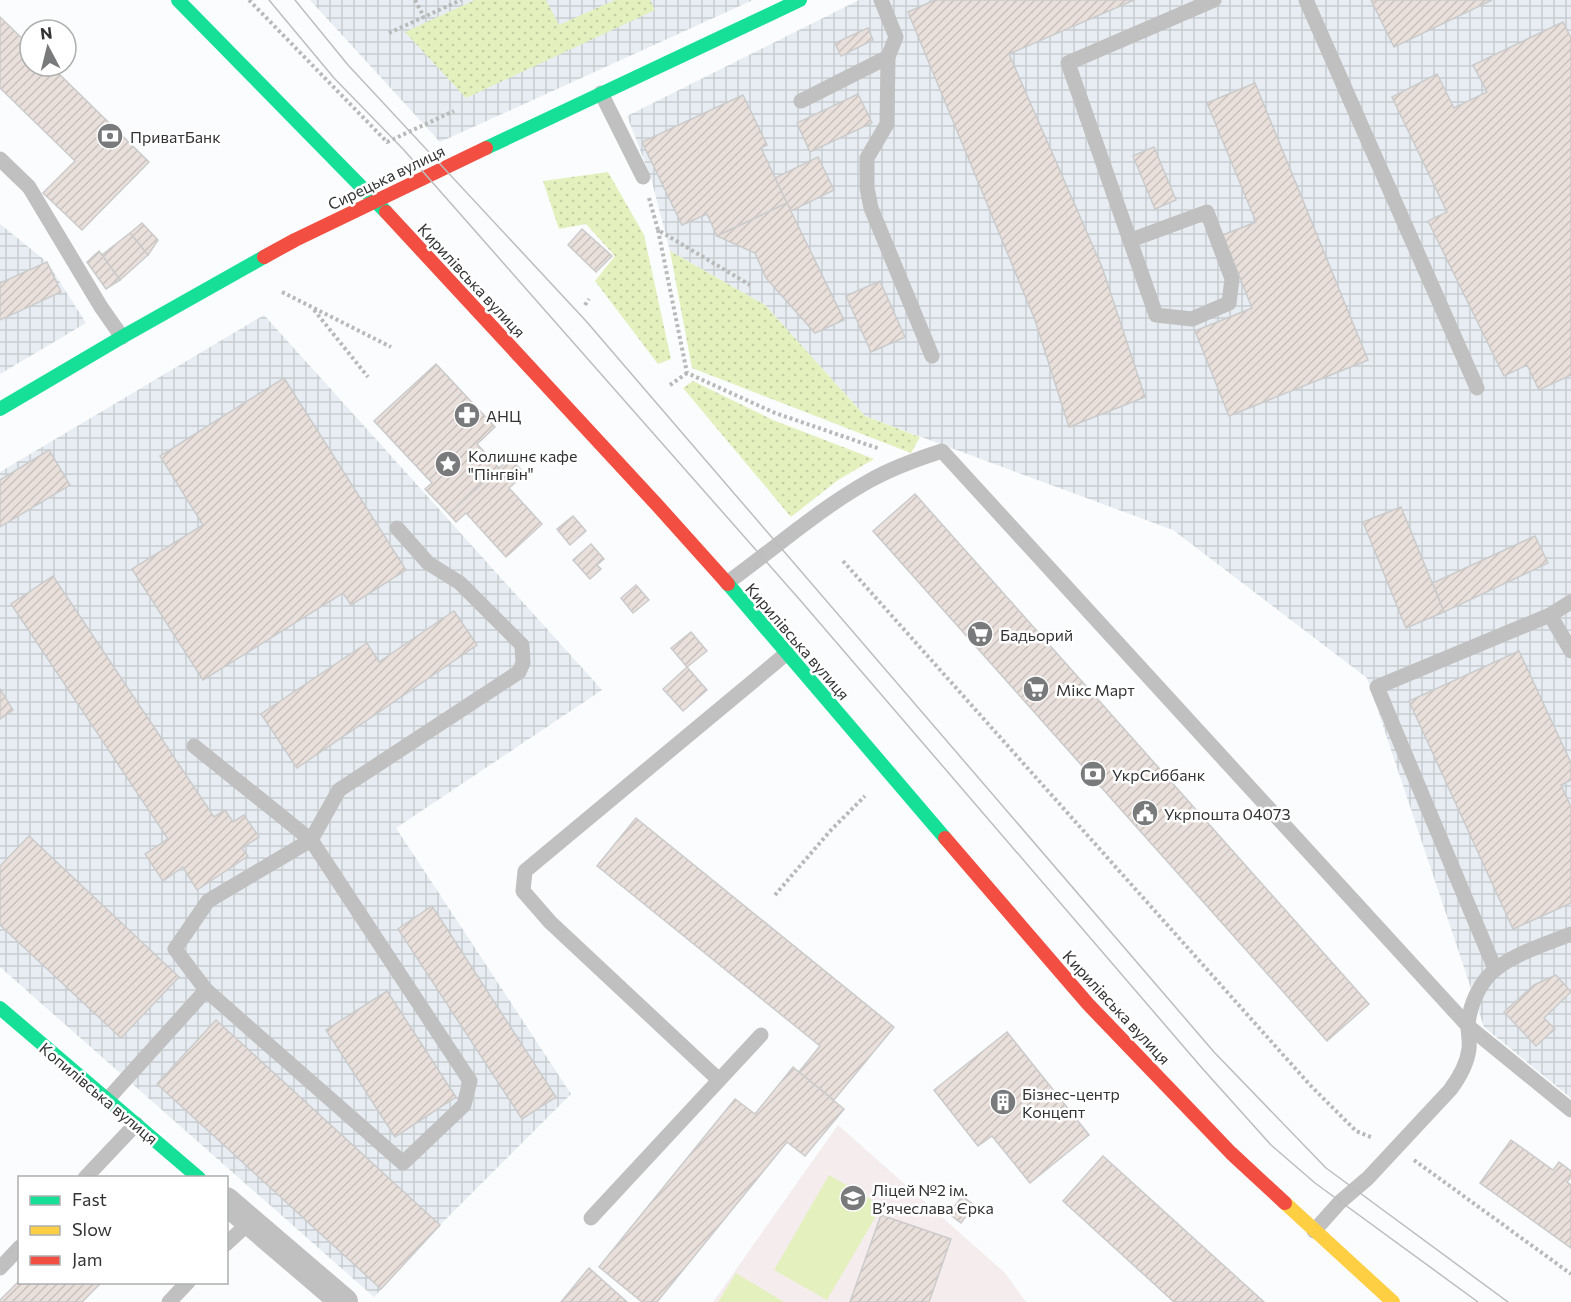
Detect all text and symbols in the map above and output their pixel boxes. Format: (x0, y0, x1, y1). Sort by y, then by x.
north arrow (18, 18, 78, 78)
text: N (39, 22, 53, 43)
bank icon: ПриватБанк (95, 121, 125, 151)
place label: ПриватБанк (130, 127, 221, 146)
street label: Сирецька вулиця (324, 140, 448, 214)
street label: Кирилівська вулиця (414, 219, 530, 341)
pharmacy icon: АНЦ (452, 400, 482, 430)
place label: АНЦ (486, 406, 521, 425)
place label: Колишнє кафе "Пінгвін" (468, 446, 577, 483)
place icon: Колишнє кафе "Пінгвін" (433, 449, 463, 479)
street label: Кирилівська вулиця (742, 579, 854, 703)
supermarket icon: Бадьорий (965, 619, 995, 649)
place label: Бадьорий (1000, 625, 1073, 644)
supermarket icon: Мікс Март (1021, 674, 1051, 704)
place label: Мікс Март (1056, 680, 1135, 699)
bank icon: УкрСиббанк (1078, 759, 1108, 789)
place label: УкрСиббанк (1112, 765, 1206, 784)
public building icon: Укрпошта 04073 (1130, 798, 1160, 828)
place label: Укрпошта 04073 (1164, 804, 1291, 823)
street label: Кирилівська вулиця (1059, 946, 1175, 1068)
street label: Копилівська вулиця (36, 1038, 162, 1148)
place label: Бізнес-центр Концепт (1022, 1084, 1120, 1121)
building icon: Бізнес-центр Концепт (988, 1087, 1018, 1117)
legend (18, 1176, 228, 1284)
place label: Ліцей №2 ім. В’ячеслава Єрка (872, 1180, 994, 1217)
school or university icon: Ліцей №2 ім. В’ячеслава Єрка (838, 1183, 868, 1213)
text: Fast (72, 1188, 107, 1210)
text: Slow (72, 1218, 112, 1240)
text: Jam (72, 1248, 102, 1270)

